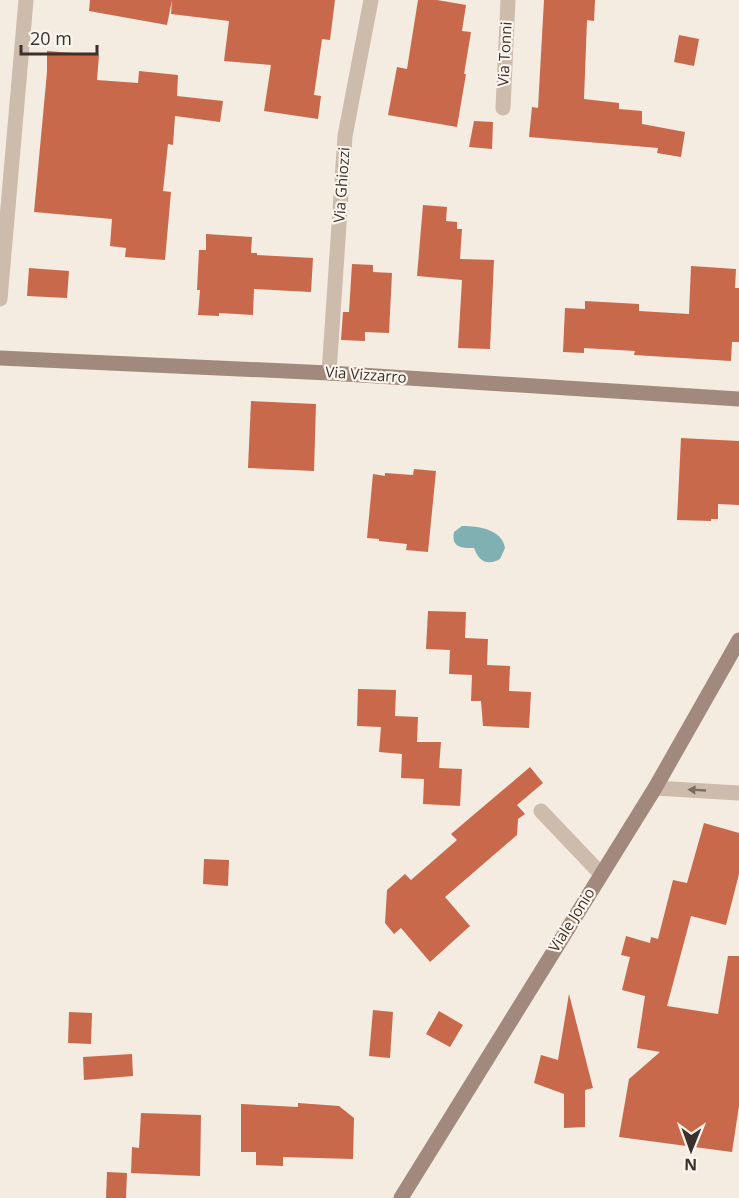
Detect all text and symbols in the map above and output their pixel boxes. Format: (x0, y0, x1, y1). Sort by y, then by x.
scale bar (21, 18, 98, 56)
street label: Via Tonni (492, 21, 516, 87)
text: 20 m (30, 26, 72, 50)
street label: Via Ghiozzi (328, 146, 354, 223)
street label: Via Vizzarro (325, 361, 407, 387)
one-way arrow (688, 786, 707, 795)
street label: Viale Jonio (544, 884, 599, 955)
north arrow (661, 1120, 721, 1180)
text: N (684, 1154, 697, 1176)

